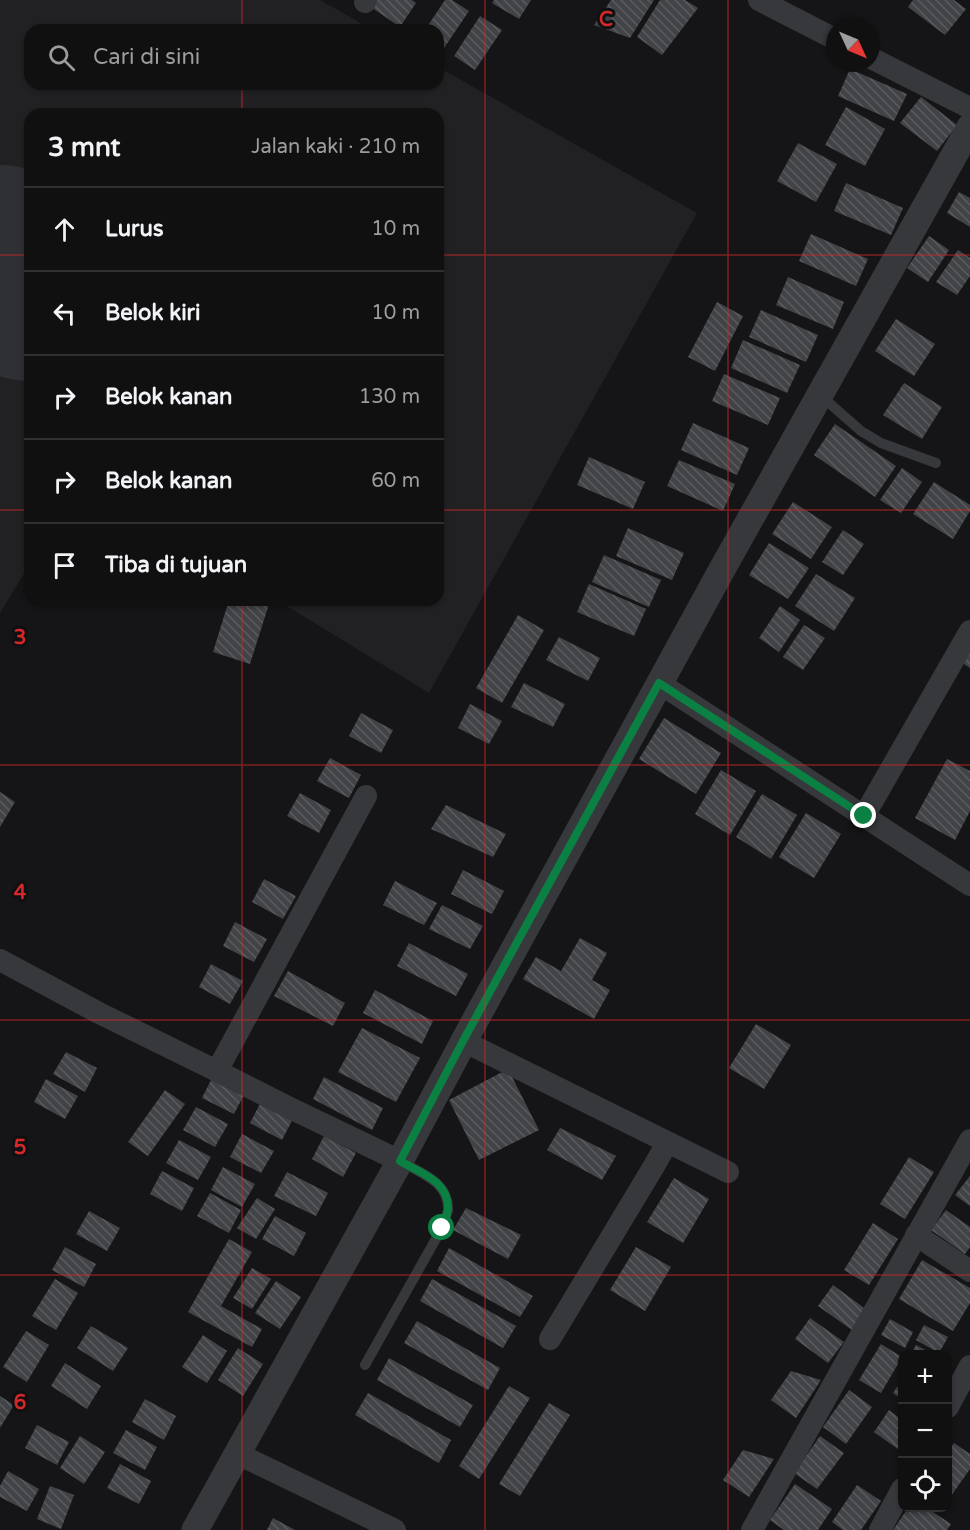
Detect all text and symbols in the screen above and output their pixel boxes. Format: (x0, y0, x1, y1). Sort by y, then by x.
text: C (599, 8, 613, 32)
north arrow (826, 18, 880, 72)
search box (24, 24, 444, 90)
icon: search (45, 41, 78, 74)
text: Cari di sini (93, 44, 200, 70)
text: 3 mnt (48, 132, 120, 163)
text: Jalan kaki · 210 m (251, 135, 420, 159)
icon: ahead (48, 213, 81, 246)
text: Lurus (105, 216, 163, 242)
text: 10 m (371, 217, 420, 241)
icon: left (48, 297, 81, 330)
text: Belok kiri (105, 300, 201, 326)
text: 10 m (371, 301, 420, 325)
icon: right (48, 381, 81, 414)
text: Belok kanan (105, 384, 232, 410)
text: 130 m (359, 385, 420, 409)
icon: right (48, 465, 81, 498)
text: Belok kanan (105, 468, 232, 494)
text: 60 m (371, 469, 420, 493)
icon: arrive (48, 549, 81, 582)
text: Tiba di tujuan (105, 552, 247, 578)
text: 3 (14, 626, 26, 650)
route end (850, 802, 876, 828)
text: 4 (14, 881, 27, 905)
text: 5 (14, 1136, 26, 1160)
route start (428, 1214, 454, 1240)
map controls (898, 1350, 952, 1512)
button: + (898, 1350, 952, 1404)
text: 6 (14, 1391, 26, 1415)
button: − (898, 1404, 952, 1458)
button: locate (898, 1458, 952, 1512)

